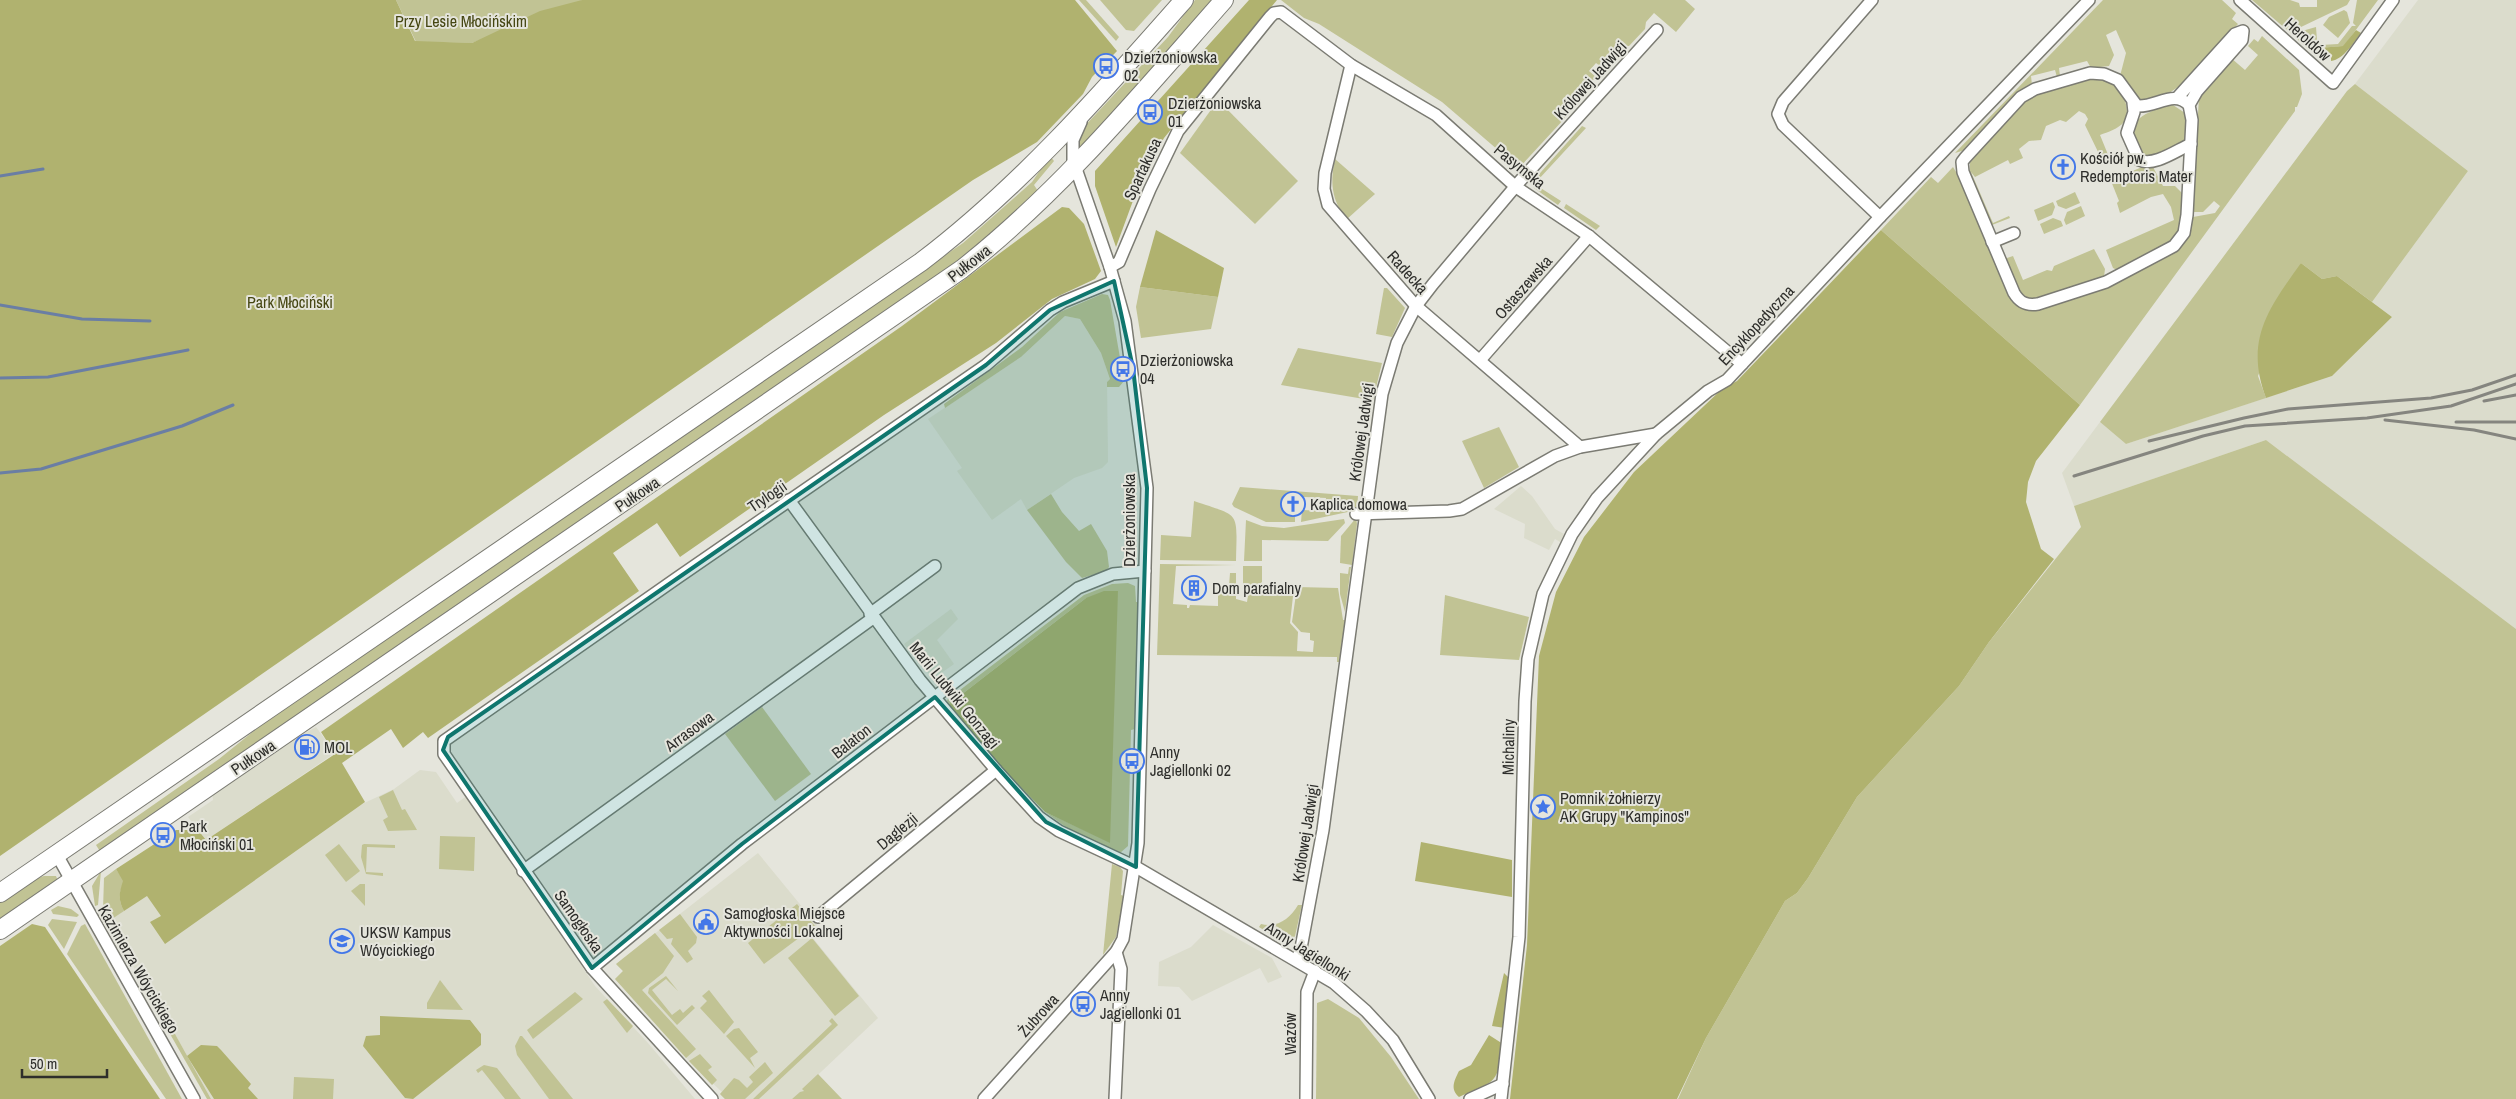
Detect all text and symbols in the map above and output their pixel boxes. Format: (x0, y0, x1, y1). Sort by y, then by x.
park label: Przy Lesie Młocińskim (395, 10, 527, 32)
street label: Heroldów (2280, 12, 2336, 66)
street label: Królowej Jadwigi (1549, 36, 1631, 124)
place label: Dzierżoniowska 02 (1124, 46, 1218, 86)
bus stop icon: Dzierżoniowska 02 (1093, 53, 1119, 79)
place label: Dzierżoniowska 01 (1168, 92, 1262, 132)
bus stop icon: Dzierżoniowska 01 (1137, 99, 1163, 125)
street label: Spartakusa (1118, 134, 1166, 204)
street label: Pasymska (1490, 138, 1551, 194)
place label: Kościół pw. Redemptoris Mater (2080, 147, 2193, 187)
church icon: Kościół pw. Redemptoris Mater (2050, 154, 2076, 180)
street label: Pułkowa (943, 239, 996, 287)
street label: Radecka (1383, 245, 1434, 299)
street label: Ostaszewska (1489, 250, 1557, 324)
street label: Encyklopedyczna (1713, 280, 1799, 370)
park label: Park Młociński (247, 291, 333, 313)
place label: Dzierżoniowska 04 (1140, 349, 1234, 389)
bus stop icon: Dzierżoniowska 04 (1110, 356, 1136, 382)
street label: Królowej Jadwigi (1343, 381, 1379, 483)
street label: Pułkowa (610, 471, 664, 517)
street label: Dzierżoniowska (1118, 473, 1140, 567)
street label: Trylogii (743, 475, 791, 517)
church icon: Kaplica domowa (1280, 491, 1306, 517)
place label: Kaplica domowa (1310, 493, 1408, 515)
building icon: Dom parafialny (1181, 575, 1207, 601)
place label: Dom parafialny (1212, 577, 1301, 599)
street label: Marii Ludwiki Gonzagi (905, 637, 1005, 753)
street label: Arrasowa (659, 705, 718, 757)
street label: Michaliny (1497, 718, 1519, 775)
street label: Balaton (827, 719, 875, 763)
street label: Pułkowa (226, 734, 280, 780)
fuel station icon: MOL (294, 734, 320, 760)
place label: MOL (324, 736, 353, 758)
place label: Anny Jagiellonki 02 (1149, 741, 1231, 781)
bus stop icon: Anny Jagiellonki 02 (1119, 748, 1145, 774)
street label: Królowej Jadwigi (1286, 782, 1324, 884)
place label: Pomnik żołnierzy AK Grupy "Kampinos" (1559, 787, 1689, 827)
place icon: Pomnik żołnierzy AK Grupy "Kampinos" (1530, 794, 1556, 820)
street label: Daglezji (872, 807, 922, 855)
place label: Park Młociński 01 (180, 815, 254, 855)
bus stop icon: Park Młociński 01 (150, 822, 176, 848)
street label: Samogłoska (549, 885, 609, 957)
street label: Kazimierza Wóycickiego (93, 901, 185, 1037)
place label: Samogłoska Miejsce Aktywności Lokalnej (723, 902, 845, 942)
public building icon: Samogłoska Miejsce Aktywności Lokalnej (693, 909, 719, 935)
street label: Anny Jagiellonki (1260, 916, 1355, 986)
place label: UKSW Kampus Wóycickiego (360, 921, 451, 961)
school or university icon: UKSW Kampus Wóycickiego (329, 928, 355, 954)
place label: Anny Jagiellonki 01 (1099, 984, 1182, 1024)
street label: Żubrowa (1013, 988, 1064, 1041)
bus stop icon: Anny Jagiellonki 01 (1070, 991, 1096, 1017)
street label: Wazów (1279, 1012, 1301, 1055)
scale bar (22, 1046, 108, 1078)
text: 50 m (30, 1053, 57, 1074)

